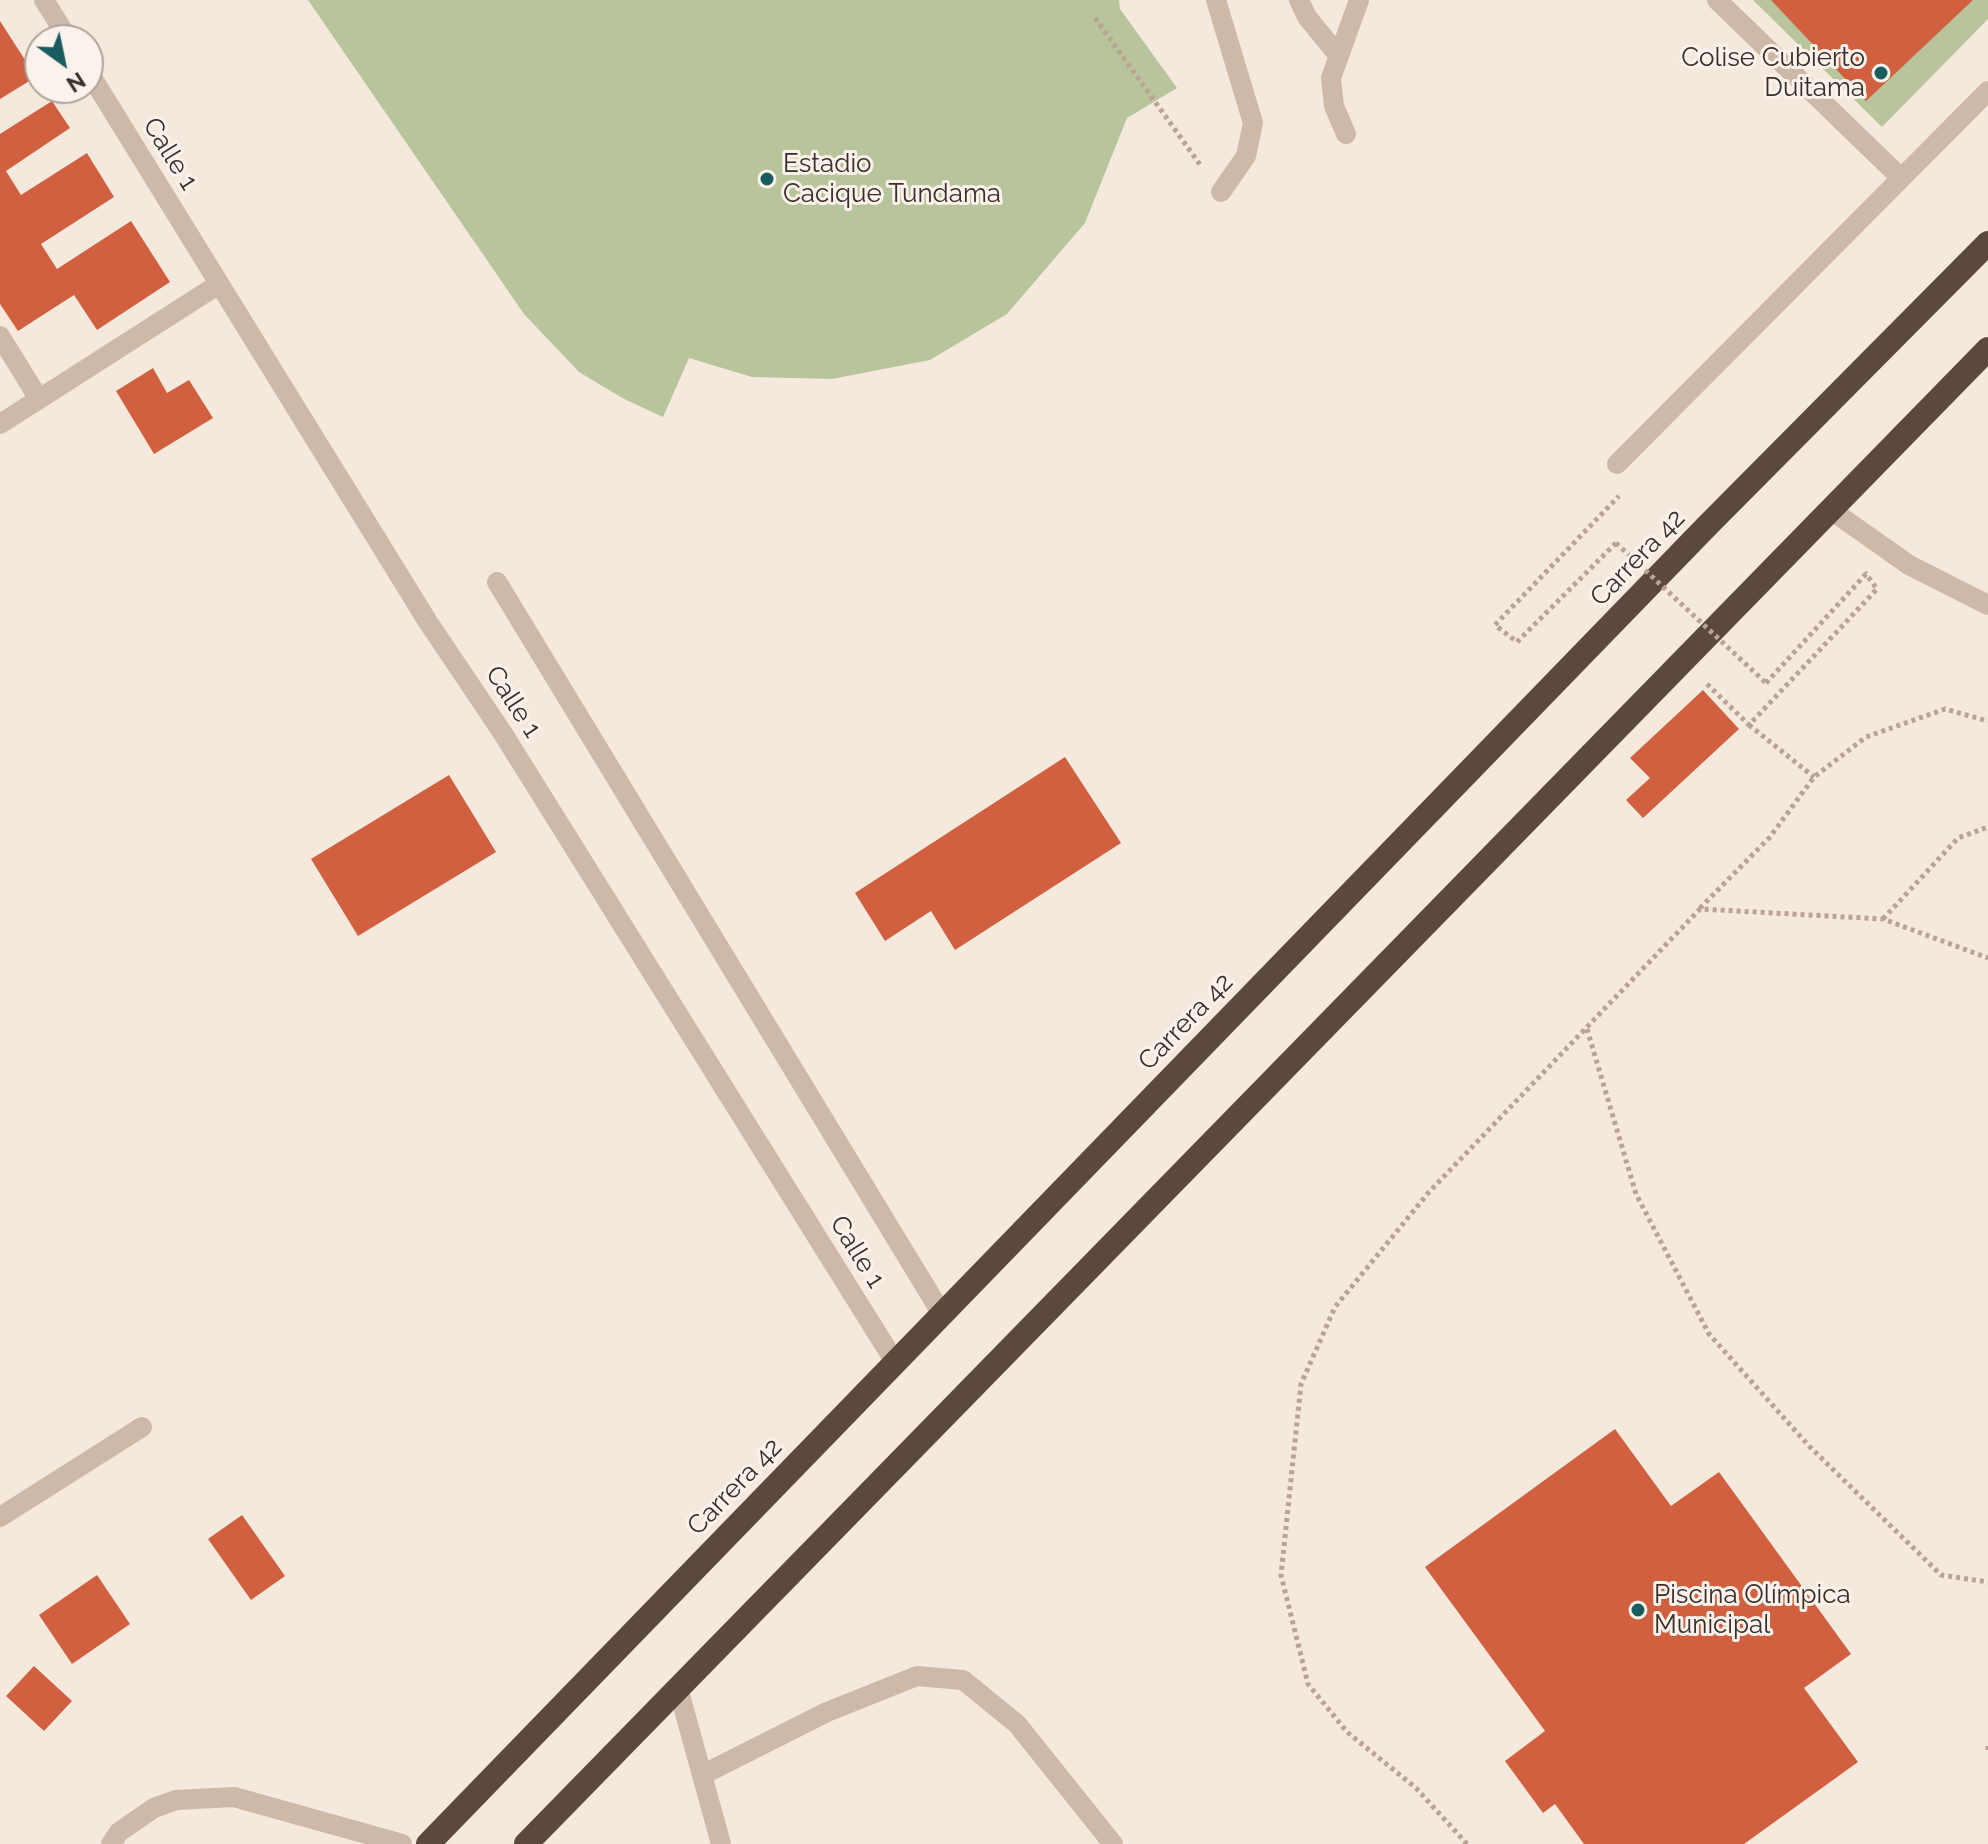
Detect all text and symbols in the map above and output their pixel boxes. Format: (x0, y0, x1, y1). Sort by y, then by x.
north arrow (24, 24, 104, 104)
place label: Colise Cubierto Duitama (1681, 42, 1865, 104)
marker: Colise Cubierto Duitama (1872, 64, 1890, 82)
text: N (62, 67, 90, 98)
street label: Calle 1 (136, 112, 204, 196)
place label: Estadio Cacique Tundama (783, 148, 1001, 210)
marker: Estadio Cacique Tundama (758, 170, 776, 188)
street label: Carrera 42 (1584, 503, 1692, 613)
street label: Calle 1 (478, 660, 548, 744)
street label: Carrera 42 (1132, 967, 1240, 1077)
street label: Calle 1 (823, 1210, 891, 1294)
street label: Carrera 42 (681, 1432, 789, 1542)
place label: Piscina Olímpica Municipal (1654, 1579, 1851, 1640)
marker: Piscina Olímpica Municipal (1629, 1601, 1647, 1619)

